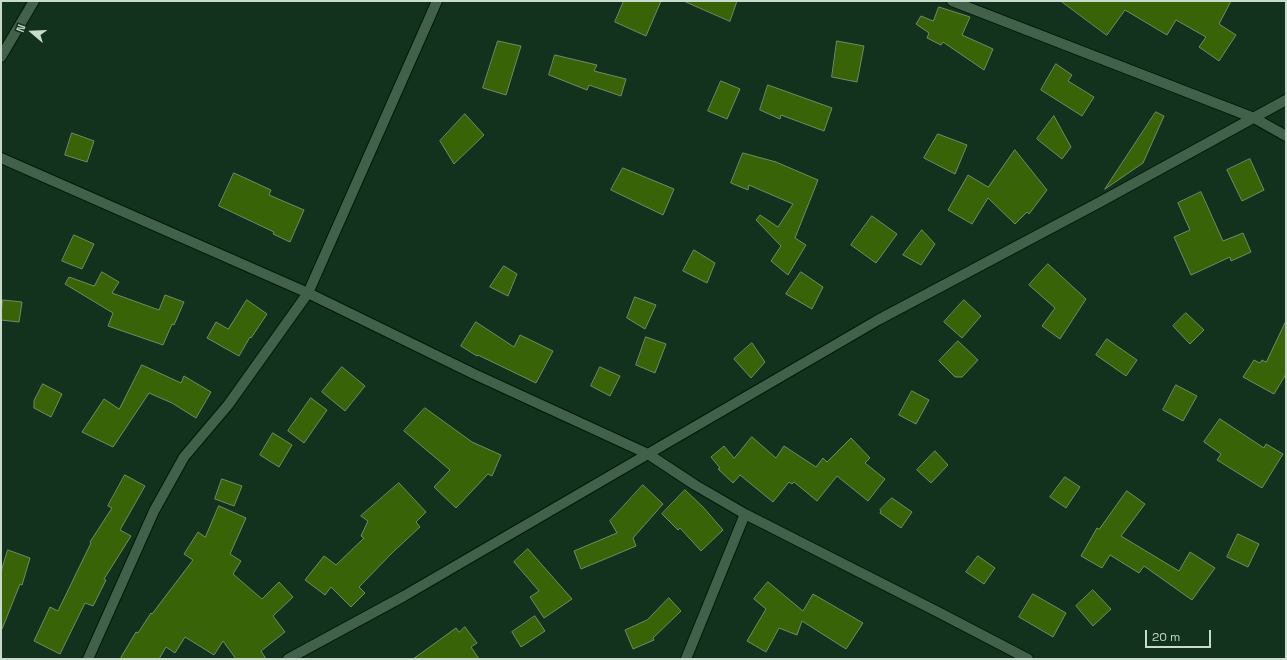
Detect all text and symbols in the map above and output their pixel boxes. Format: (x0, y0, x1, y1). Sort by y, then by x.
north arrow (12, 12, 52, 52)
text: N (13, 22, 28, 34)
scale bar (1147, 622, 1213, 648)
text: 20 m (1152, 629, 1180, 645)

